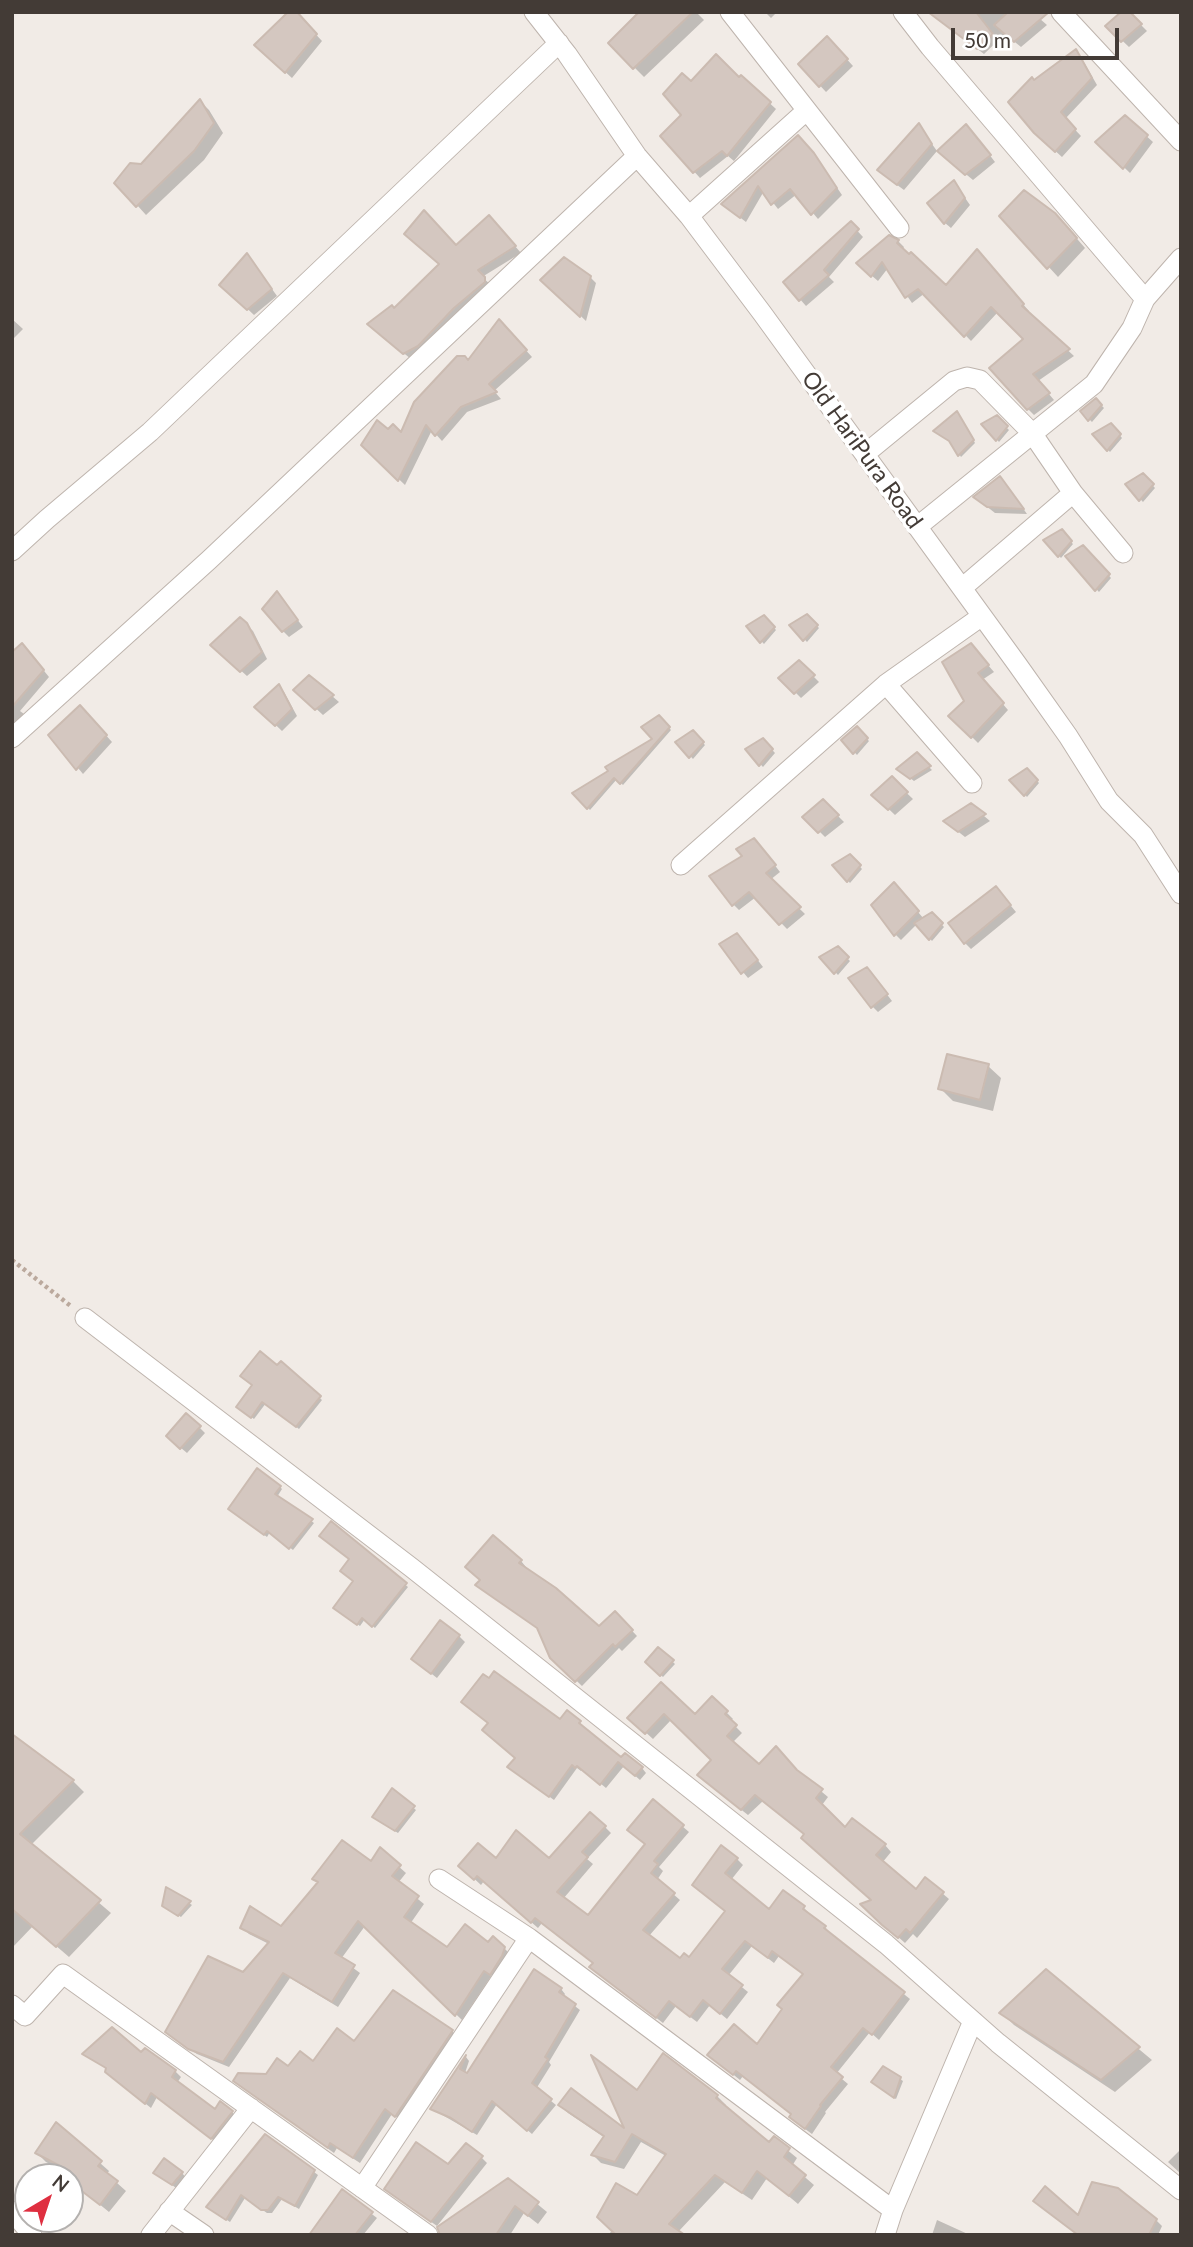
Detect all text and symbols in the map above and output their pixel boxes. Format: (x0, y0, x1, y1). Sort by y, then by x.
scale bar (955, 14, 1123, 58)
text: 50 m (964, 27, 1011, 52)
street label: Old HariPura Road (796, 366, 928, 534)
north arrow (14, 2163, 84, 2233)
text: N (48, 2169, 74, 2196)

